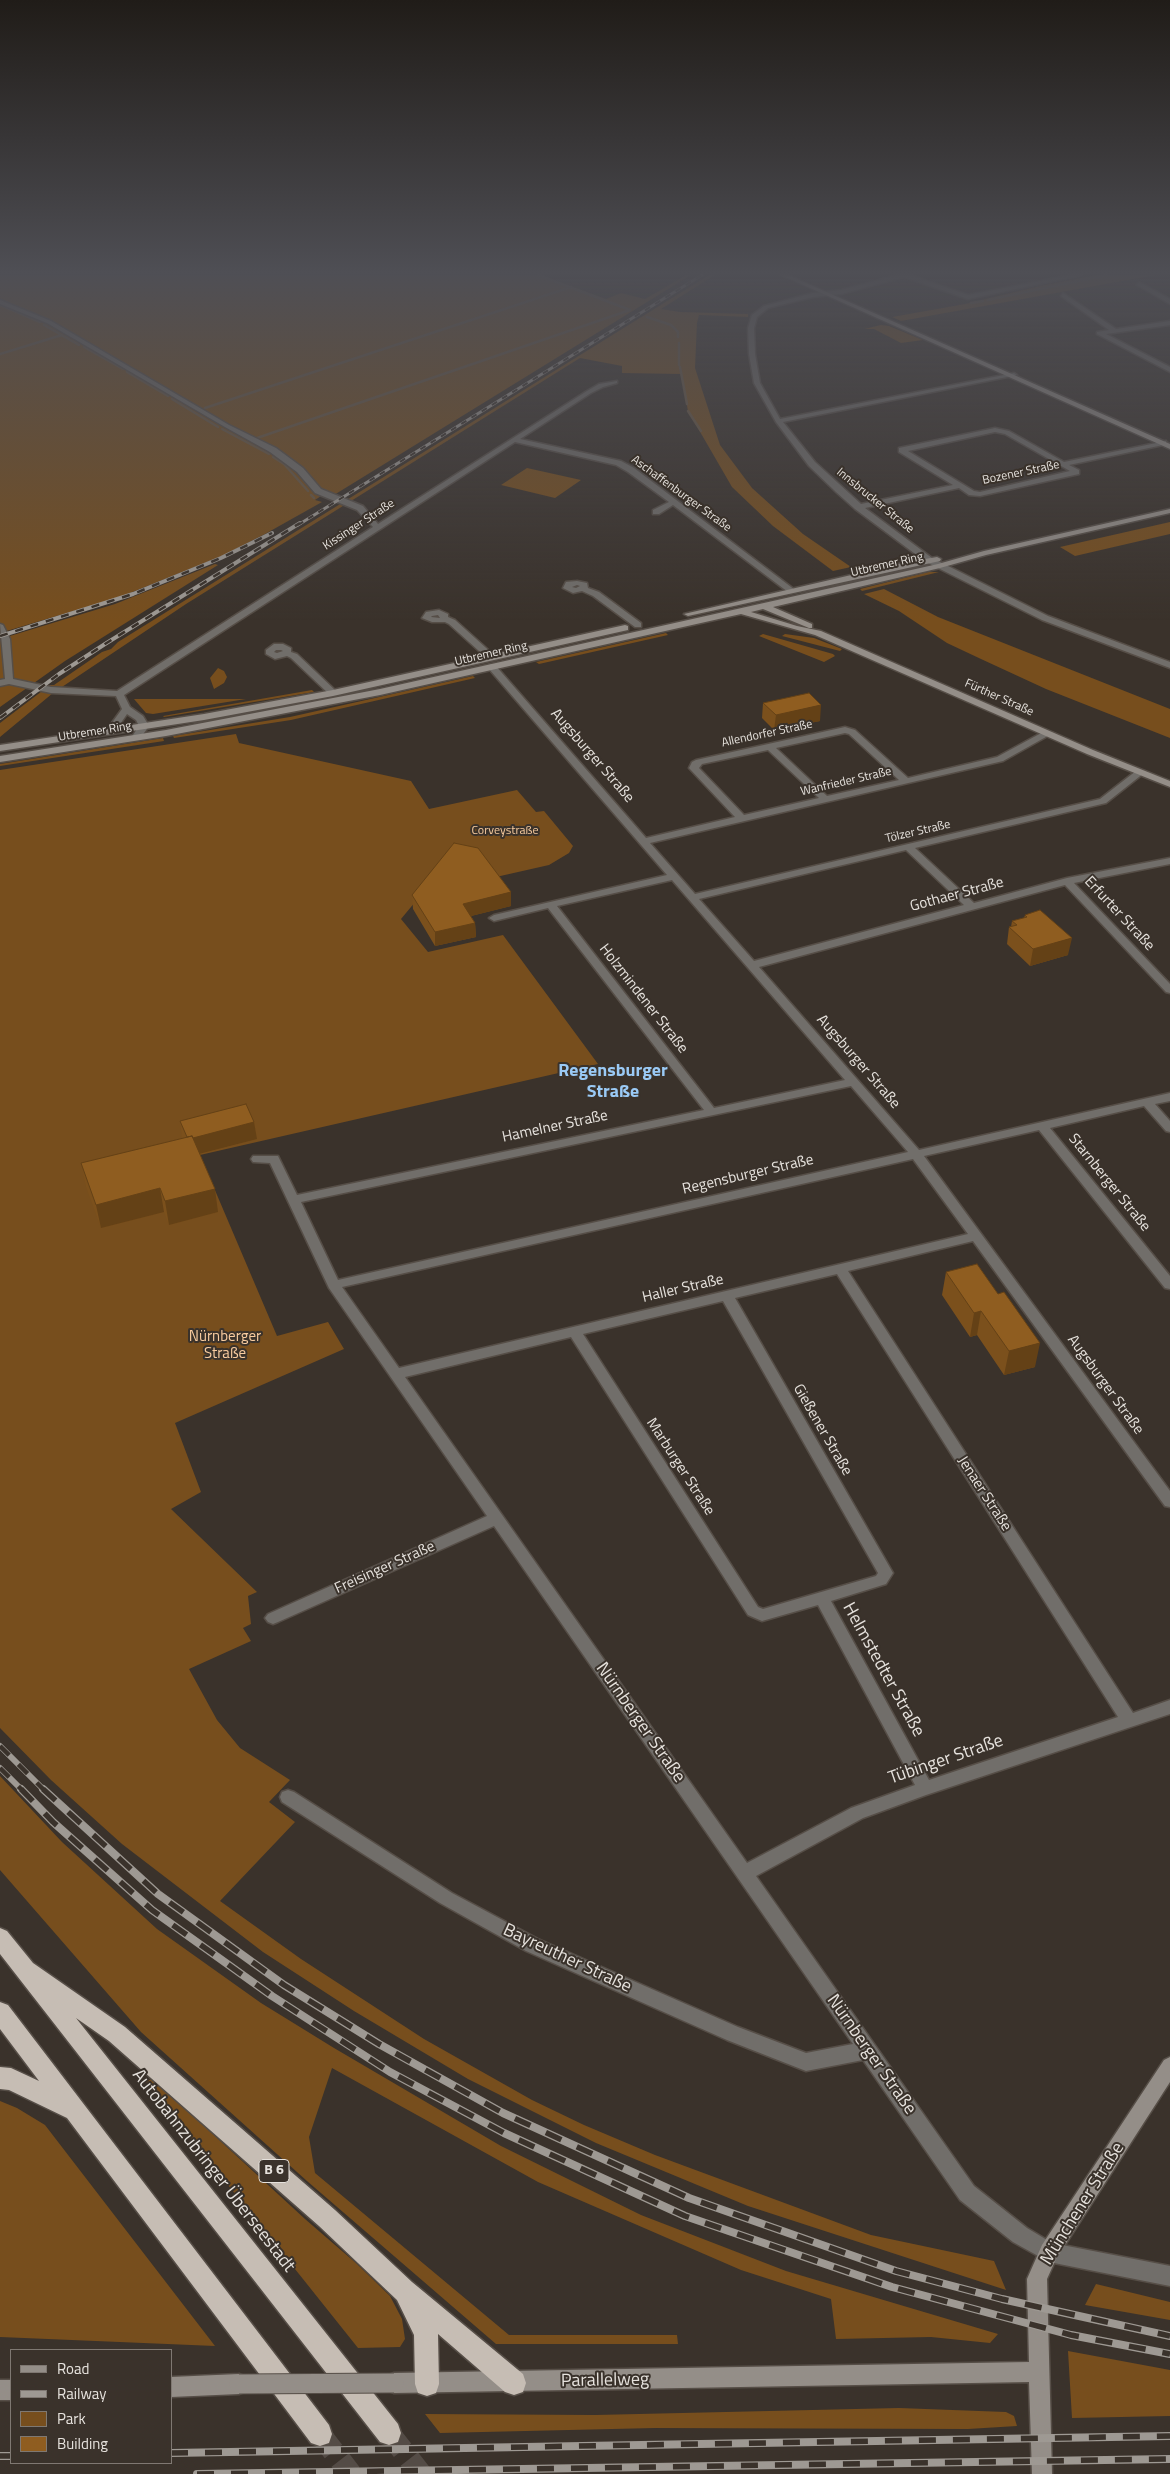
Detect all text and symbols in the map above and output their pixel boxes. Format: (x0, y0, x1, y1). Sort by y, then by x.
street label: Aschaffenburger Straße (628, 453, 734, 535)
street label: Bozener Straße (981, 458, 1061, 488)
street label: Innsbrucker Straße (833, 465, 917, 537)
street label: Kissinger Straße (321, 497, 397, 553)
street label: Utbremer Ring (849, 550, 925, 580)
street label: Utbremer Ring (453, 639, 529, 669)
street label: Fürther Straße (962, 676, 1036, 720)
street label: Augsburger Straße (546, 705, 638, 807)
street label: Allendorfer Straße (720, 717, 814, 751)
street label: Utbremer Ring (57, 719, 133, 745)
street label: Wanfrieder Straße (799, 765, 893, 799)
street label: Tölzer Straße (884, 818, 952, 846)
park label: Corveystraße (471, 824, 539, 838)
street label: Erfurter Straße (1080, 873, 1158, 955)
street label: Gothaer Straße (908, 874, 1006, 916)
street label: Holzmindener Straße (595, 941, 691, 1057)
street label: Augsburger Straße (812, 1011, 904, 1113)
district label: Regensburger Straße (558, 1061, 668, 1104)
street label: Hamelner Straße (501, 1107, 609, 1147)
street label: Starnberger Straße (1064, 1131, 1154, 1235)
street label: Regensburger Straße (681, 1151, 815, 1199)
street label: Haller Straße (641, 1271, 725, 1307)
park label: Nürnberger Straße (189, 1328, 261, 1363)
street label: Augsburger Straße (1063, 1332, 1147, 1438)
street label: Gießener Straße (789, 1381, 855, 1479)
street label: Marburger Straße (642, 1415, 718, 1519)
street label: Jenaer Straße (953, 1453, 1015, 1535)
street label: Freisinger Straße (332, 1538, 438, 1598)
street label: Helmstedter Straße (837, 1599, 929, 1741)
street label: Nürnberger Straße (591, 1659, 689, 1787)
street label: Tübinger Straße (886, 1730, 1006, 1790)
street label: Bayreuther Straße (499, 1920, 635, 1998)
street label: Nürnberger Straße (822, 1991, 920, 2119)
street label: Autobahnzubringer Überseestadt (127, 2065, 299, 2277)
street label: Münchener Straße (1037, 2139, 1129, 2269)
road number: B 6 (259, 2160, 289, 2182)
legend (10, 2349, 172, 2464)
text: Road (57, 2357, 89, 2380)
street label: Parallelweg (561, 2369, 649, 2393)
text: Railway (57, 2382, 107, 2405)
text: Park (57, 2407, 86, 2430)
text: Building (57, 2432, 108, 2455)

